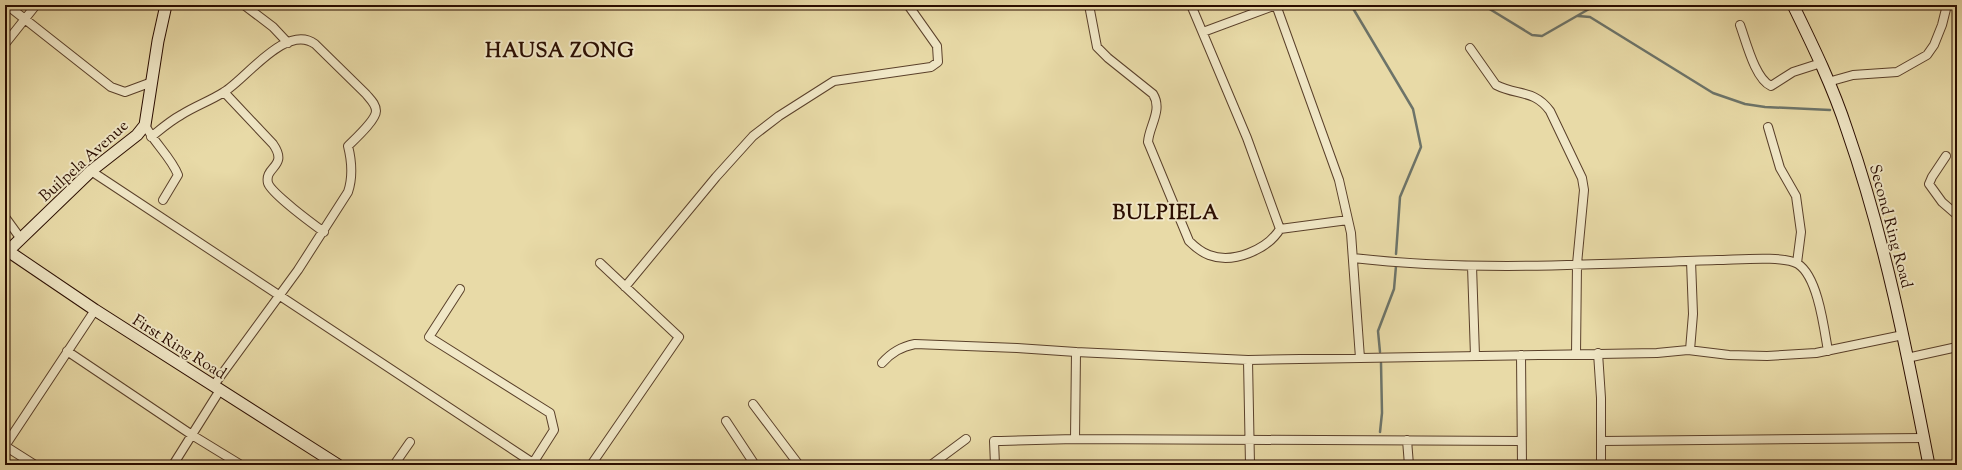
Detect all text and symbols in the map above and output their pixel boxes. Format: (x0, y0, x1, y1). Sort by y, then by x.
district label: HAUSA ZONG (485, 38, 635, 67)
street label: Builpela Avenue (35, 115, 134, 208)
street label: Second Ring Road (1862, 162, 1917, 291)
district label: BULPIELA (1112, 200, 1220, 229)
street label: First Ring Road (127, 310, 230, 386)

